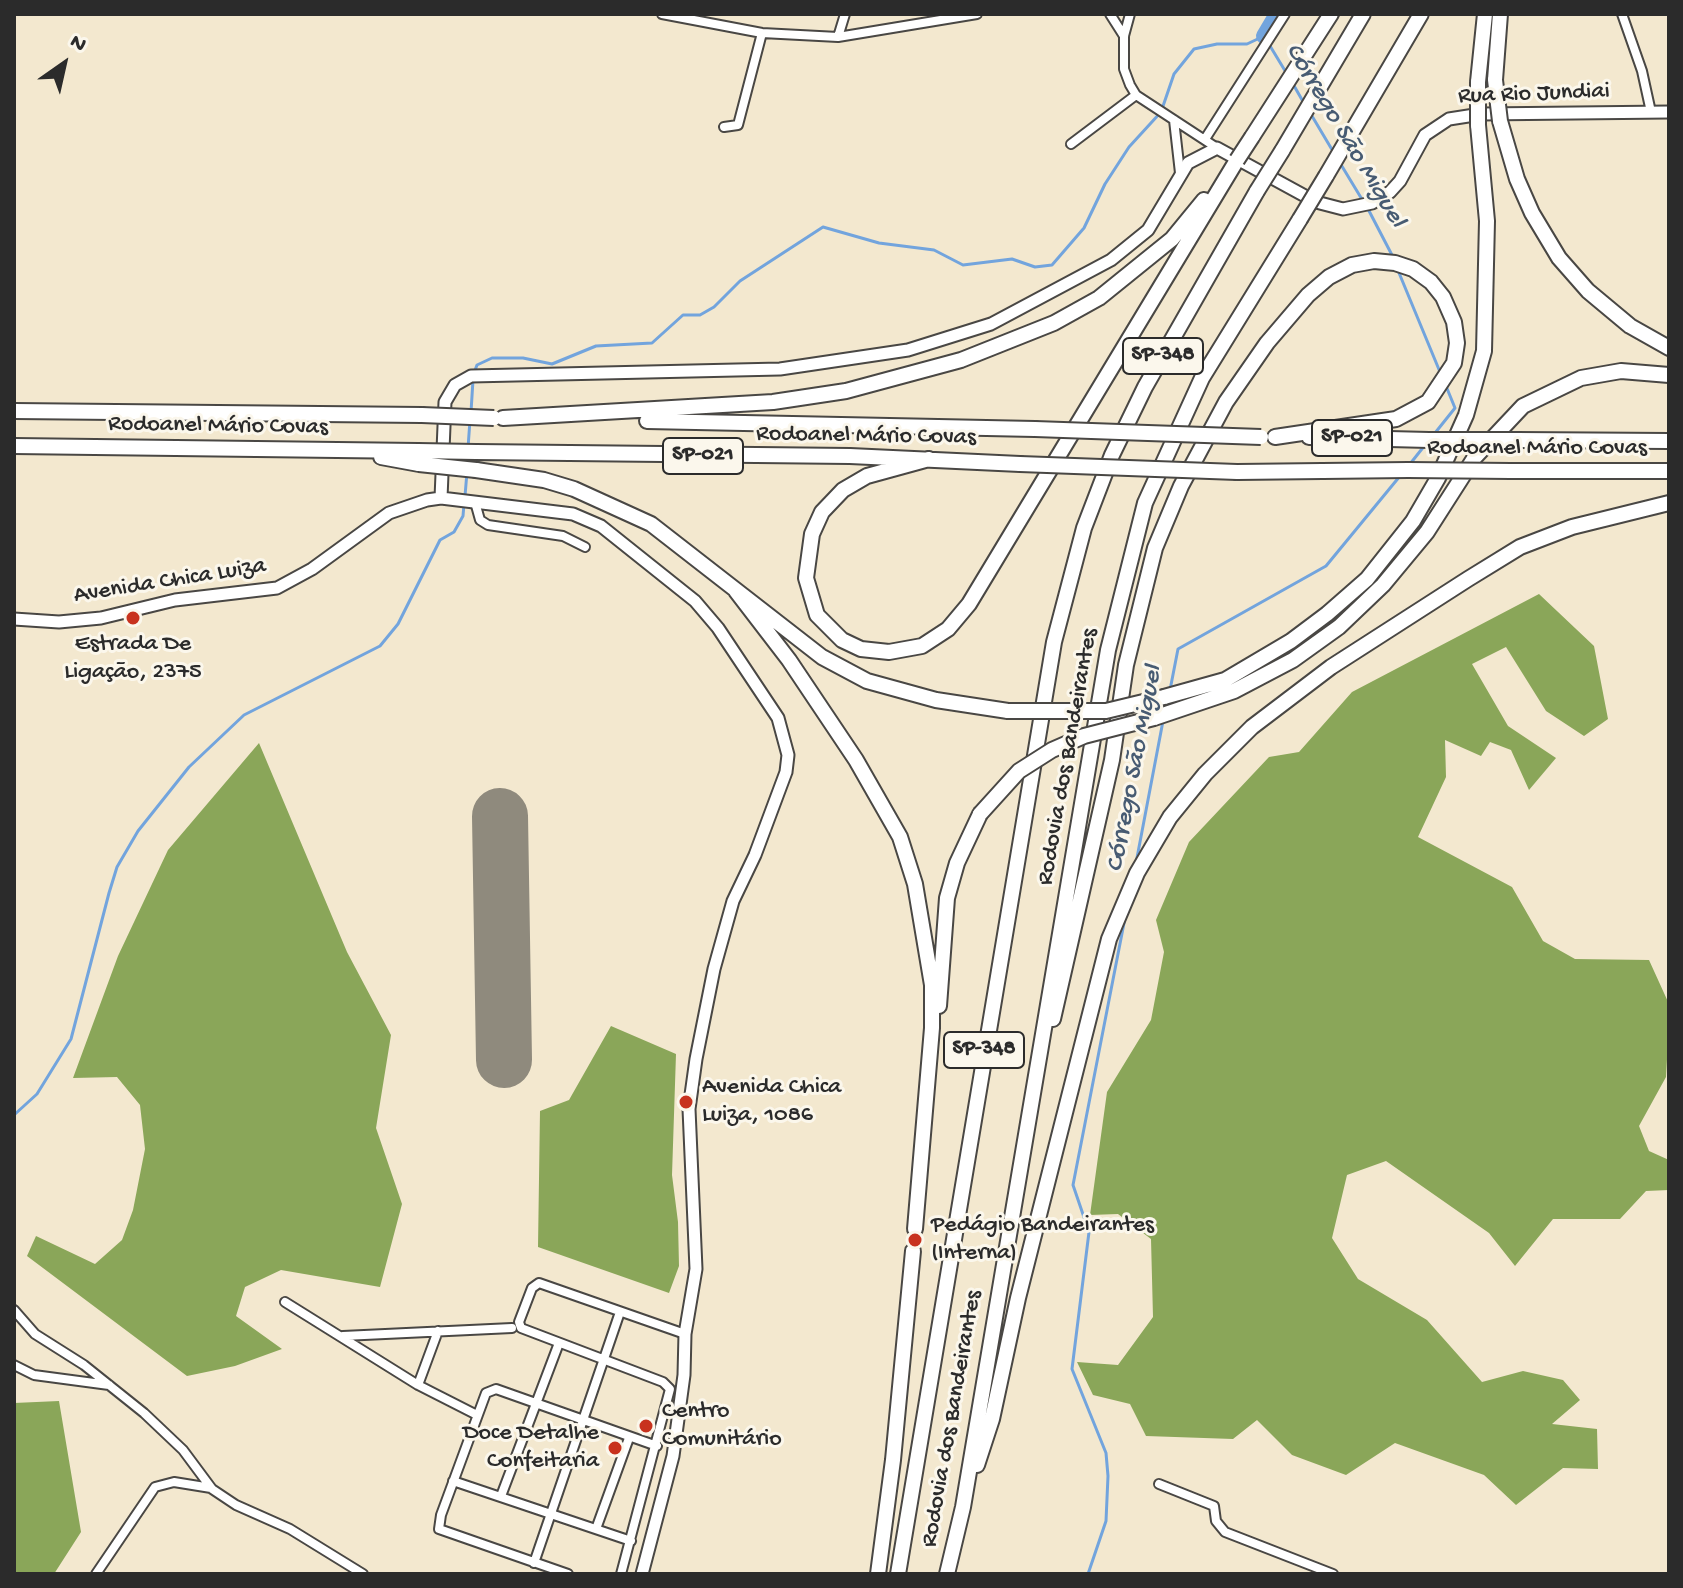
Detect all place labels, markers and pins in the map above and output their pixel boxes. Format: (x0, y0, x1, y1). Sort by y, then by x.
marker: Estrada De Ligação, 2375 (124, 609, 142, 627)
place label: Estrada De Ligação, 2375 (64, 631, 202, 687)
place label: Avenida Chica Luiza, 1086 (702, 1074, 841, 1130)
marker: Avenida Chica Luiza, 1086 (677, 1093, 695, 1111)
place label: Pedágio Bandeirantes (Interna) (931, 1212, 1154, 1268)
marker: Pedágio Bandeirantes (Interna) (906, 1231, 924, 1249)
place label: Centro Comunitário (662, 1398, 782, 1454)
marker: Centro Comunitário (637, 1417, 655, 1435)
place label: Doce Detalhe Confeitaria (463, 1420, 599, 1476)
marker: Doce Detalhe Confeitaria (606, 1439, 624, 1457)

